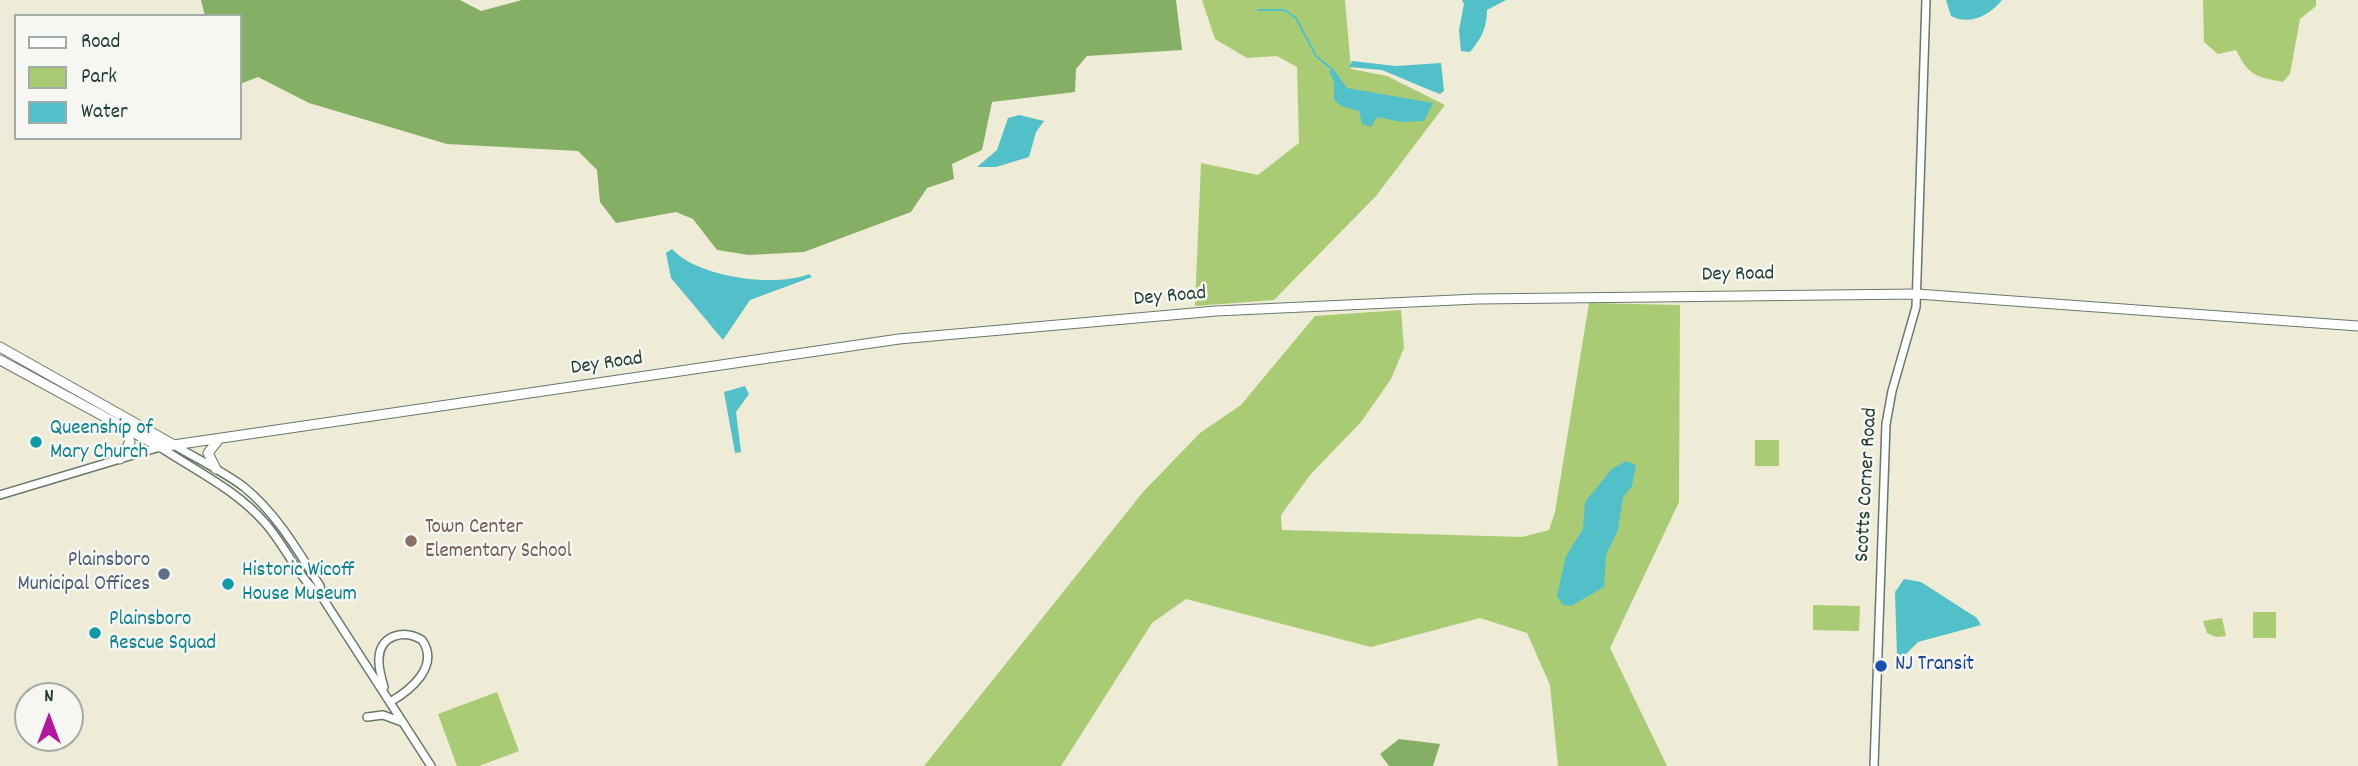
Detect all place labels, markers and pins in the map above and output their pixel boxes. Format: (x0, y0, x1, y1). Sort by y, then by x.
place label: Queenship of Mary Church (50, 417, 153, 467)
marker: Queenship of Mary Church (28, 434, 44, 450)
place label: Town Center Elementary School (425, 516, 572, 566)
marker: Town Center Elementary School (403, 533, 419, 549)
place label: Plainsboro Municipal Offices (17, 549, 150, 599)
place label: Historic Wicoff House Museum (242, 559, 357, 609)
marker: Plainsboro Municipal Offices (156, 566, 172, 582)
marker: Historic Wicoff House Museum (220, 576, 236, 592)
place label: Plainsboro Rescue Squad (109, 608, 216, 658)
marker: Plainsboro Rescue Squad (87, 625, 103, 641)
place label: NJ Transit (1895, 653, 1974, 679)
marker: NJ Transit (1873, 658, 1889, 674)

